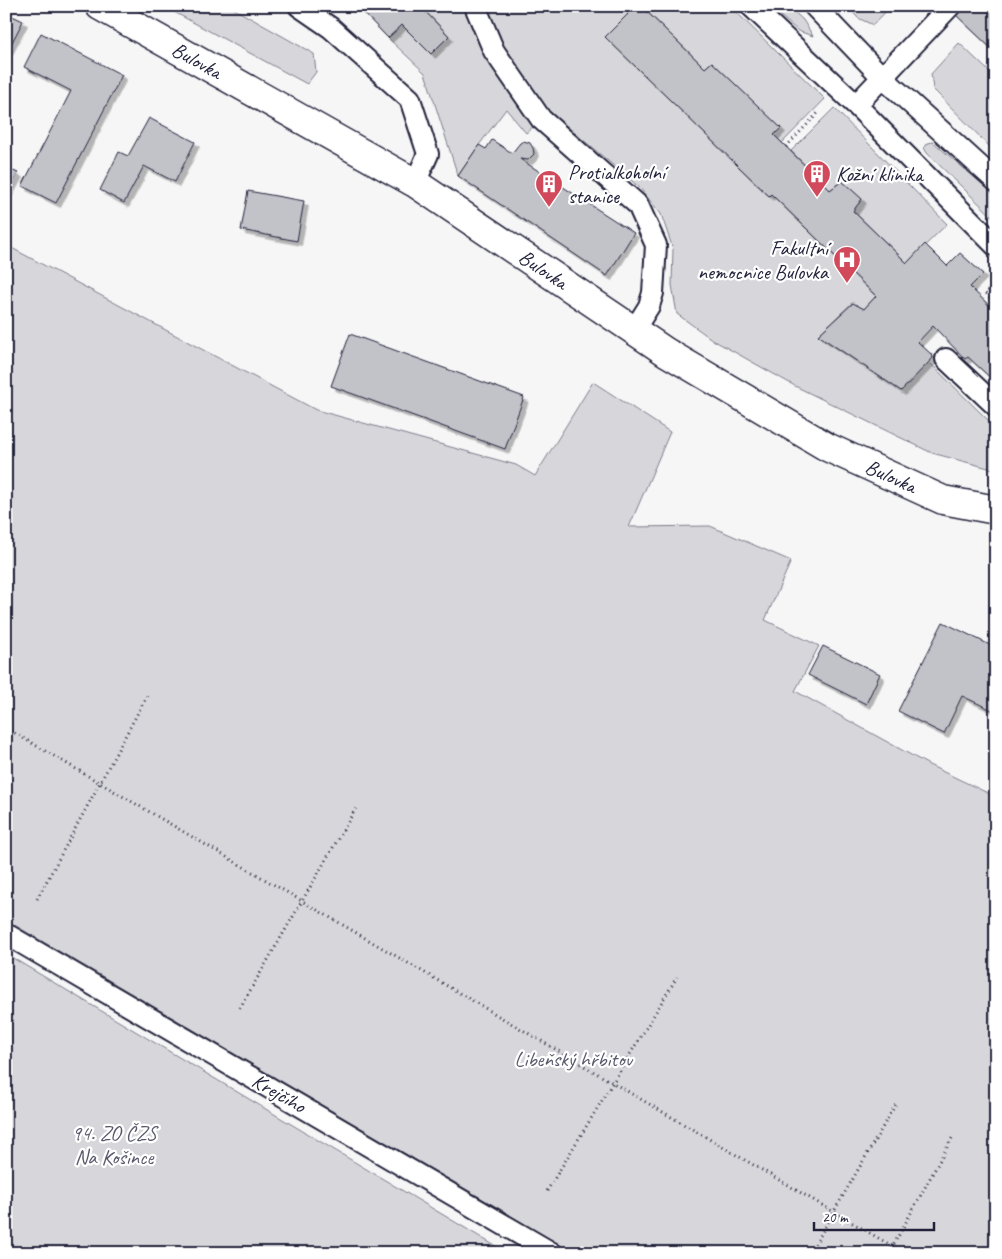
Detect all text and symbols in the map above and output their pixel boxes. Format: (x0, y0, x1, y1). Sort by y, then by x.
street label: Bulovka (167, 36, 228, 86)
place label: Protialkoholní stanice (568, 159, 669, 209)
building icon: Kožní klinika (802, 159, 832, 198)
place label: Kožní klinika (836, 161, 925, 187)
building icon: Protialkoholní stanice (534, 169, 564, 208)
place label: Fakultní nemocnice Bulovka (698, 235, 832, 285)
street label: Bulovka (514, 244, 575, 296)
hospital icon: Fakultní nemocnice Bulovka (832, 245, 862, 284)
street label: Bulovka (861, 453, 923, 500)
park label: Libeňský hřbitov (514, 1046, 634, 1072)
street label: Krejčího (248, 1067, 312, 1119)
park label: 94. ZO ČZS Na Košince (72, 1120, 159, 1170)
scale bar (814, 1199, 934, 1231)
text: 20 m (822, 1208, 849, 1227)

